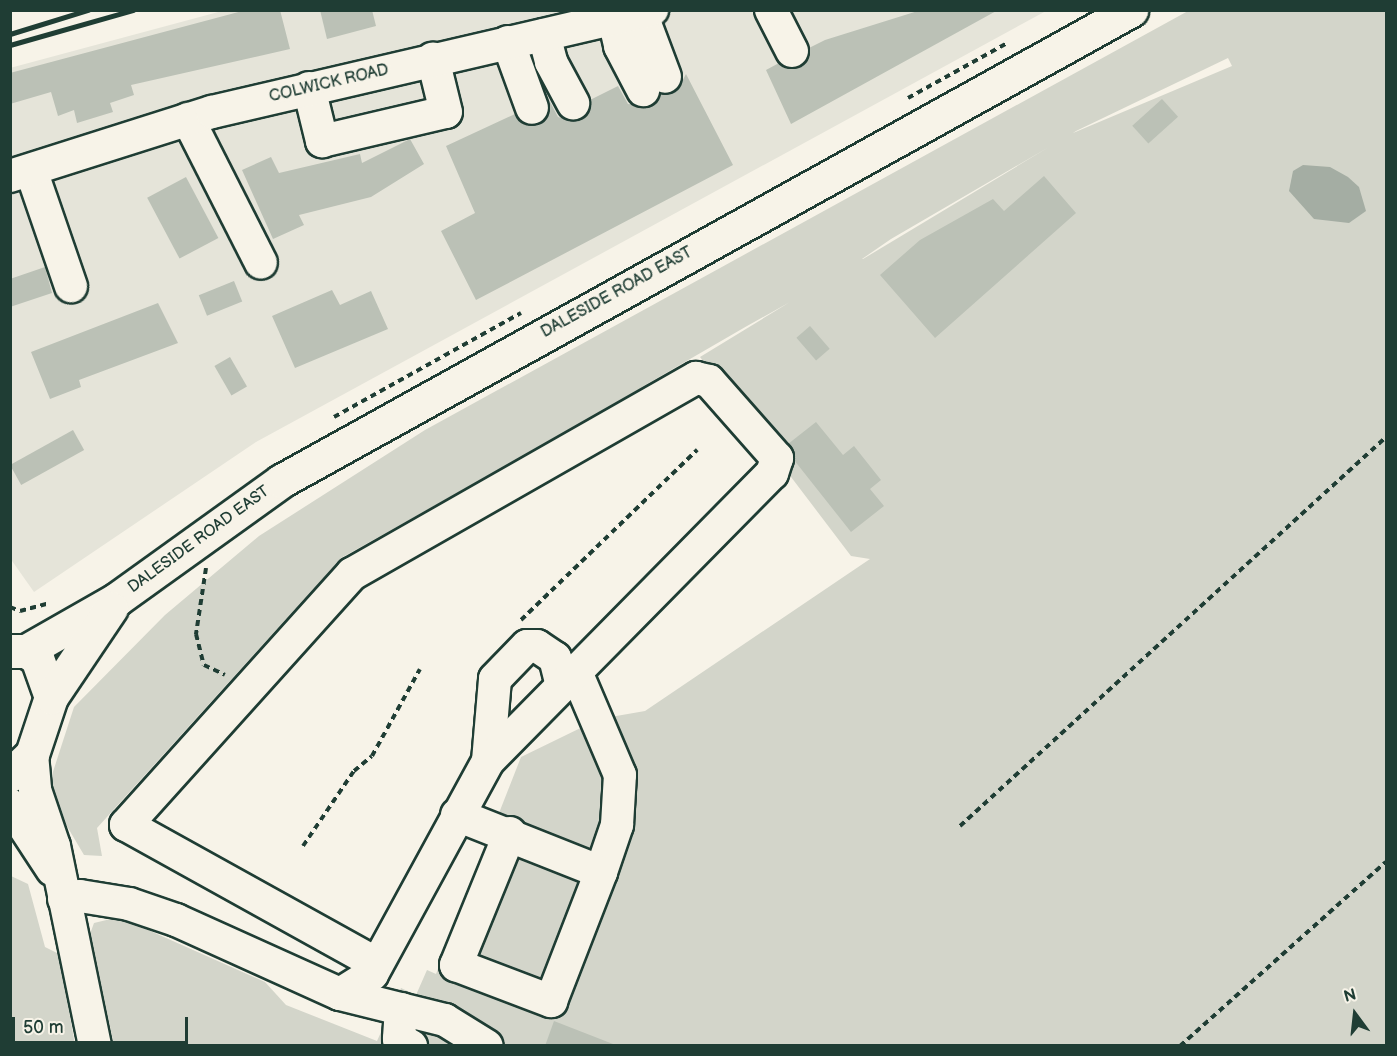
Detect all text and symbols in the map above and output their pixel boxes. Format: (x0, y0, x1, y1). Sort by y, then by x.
street label: COLWICK ROAD (267, 61, 391, 107)
street label: DALESIDE ROAD EAST (538, 243, 696, 343)
street label: DALESIDE ROAD EAST (125, 482, 273, 598)
north arrow (1325, 984, 1385, 1044)
text: N (1342, 985, 1358, 1007)
scale bar (15, 1005, 190, 1043)
text: 50 m (23, 1017, 64, 1038)

